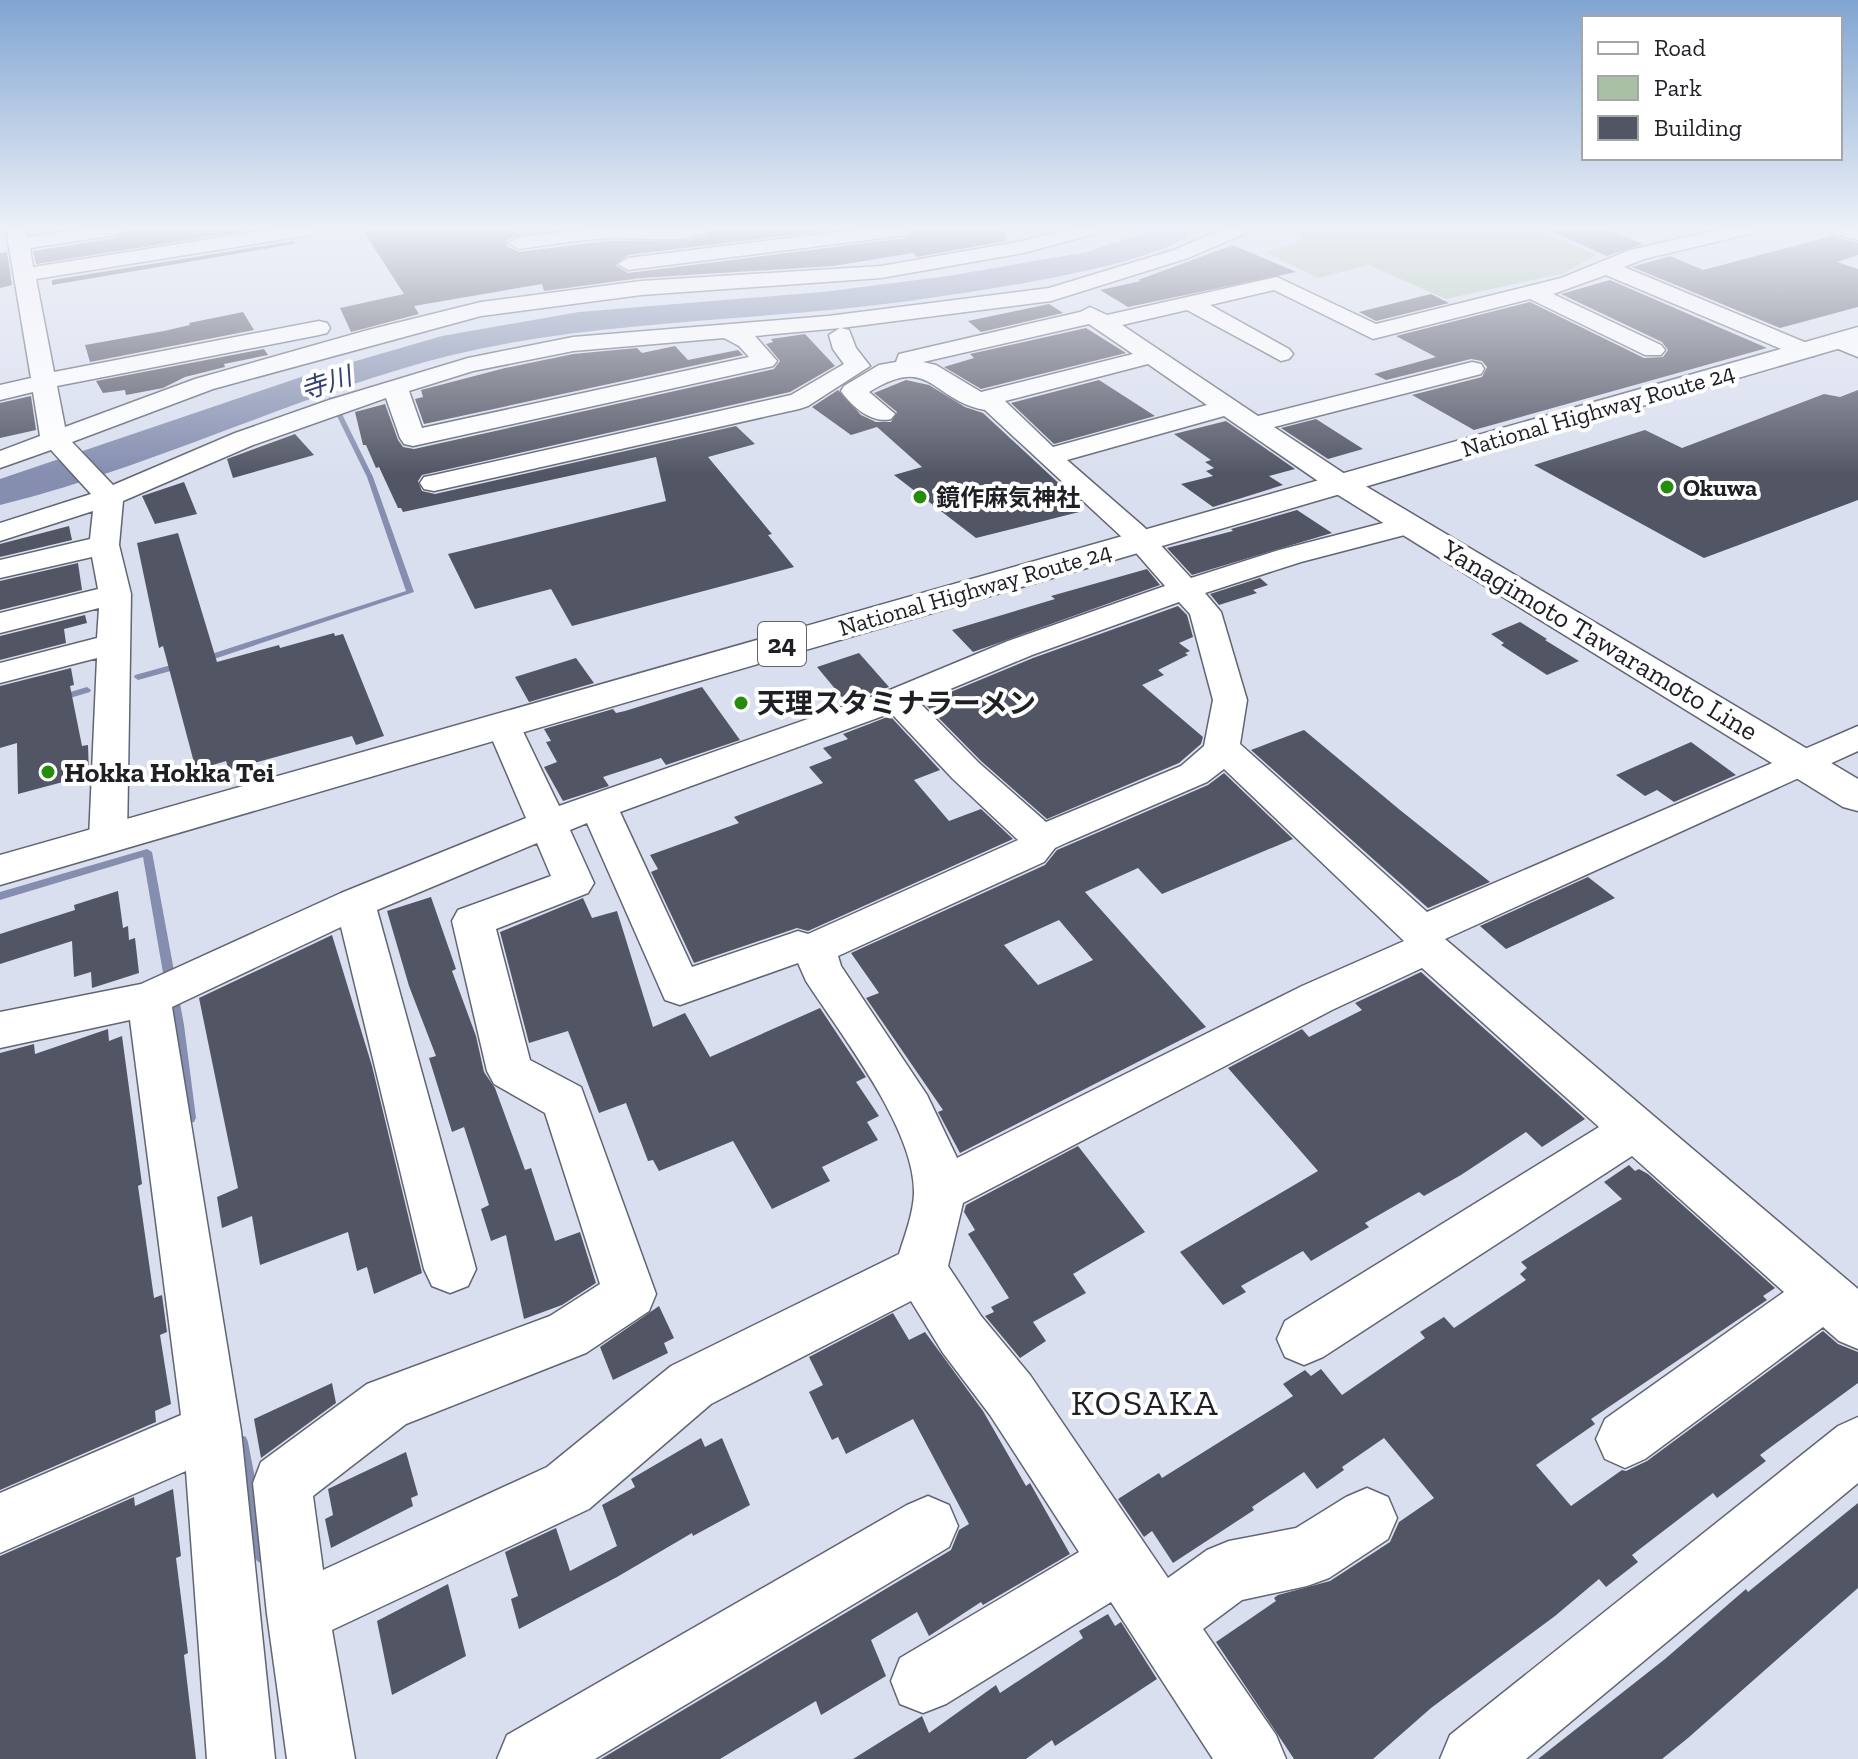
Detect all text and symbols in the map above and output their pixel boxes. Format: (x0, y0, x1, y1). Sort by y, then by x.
legend (1582, 16, 1842, 160)
text: Road (1654, 33, 1706, 62)
text: Park (1654, 73, 1702, 102)
text: Building (1654, 113, 1742, 142)
street label: National Highway Route 24 (1458, 357, 1738, 463)
water label: 寺川 (296, 359, 359, 406)
place label: Okuwa (1683, 473, 1757, 502)
marker: Okuwa (1658, 478, 1676, 496)
place label: 鏡作麻気神社 (936, 483, 1080, 512)
marker: 鏡作麻気神社 (911, 488, 929, 506)
street label: Yanagimoto Tawaramoto Line (1435, 532, 1764, 747)
street label: National Highway Route 24 (835, 536, 1115, 642)
road number: 24 (758, 622, 806, 666)
place label: 天理スタミナラーメン (757, 687, 1036, 720)
marker: 天理スタミナラーメン (732, 694, 750, 712)
place label: Hokka Hokka Tei (64, 756, 274, 789)
marker: Hokka Hokka Tei (39, 763, 57, 781)
district label: KOSAKA (1071, 1381, 1219, 1424)

